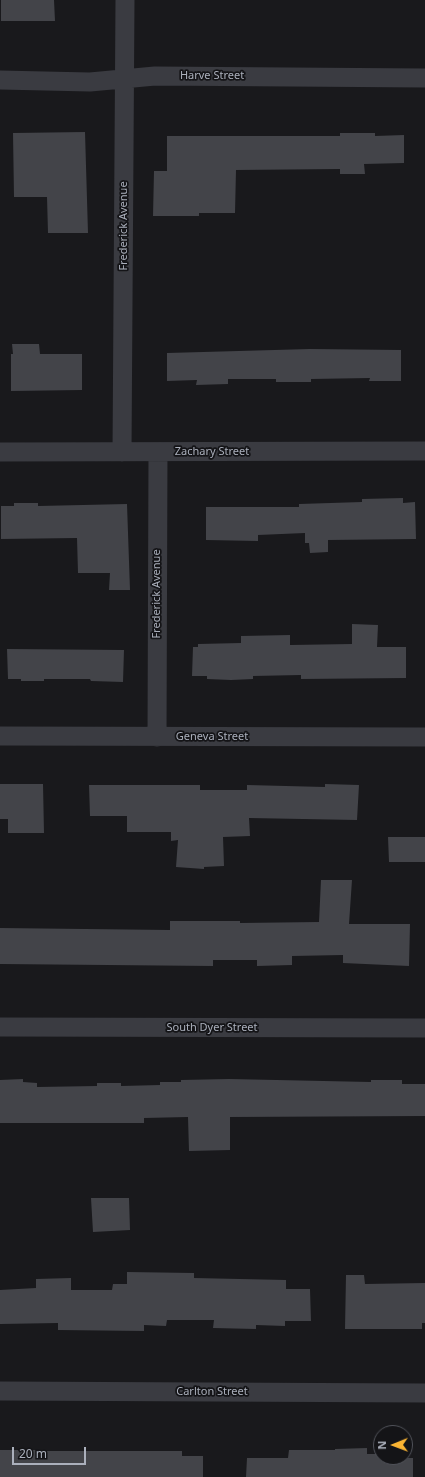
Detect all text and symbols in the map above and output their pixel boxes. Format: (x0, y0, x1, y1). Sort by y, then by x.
street label: Harve Street (180, 69, 244, 83)
street label: Frederick Avenue (117, 181, 131, 271)
street label: Zachary Street (175, 445, 249, 459)
street label: Frederick Avenue (150, 549, 164, 639)
street label: Geneva Street (176, 730, 248, 744)
street label: South Dyer Street (166, 1021, 258, 1035)
street label: Carlton Street (176, 1385, 248, 1399)
north arrow (373, 1425, 413, 1465)
scale bar (14, 1439, 88, 1465)
text: N (374, 1441, 389, 1450)
text: 20 m (19, 1445, 47, 1462)

